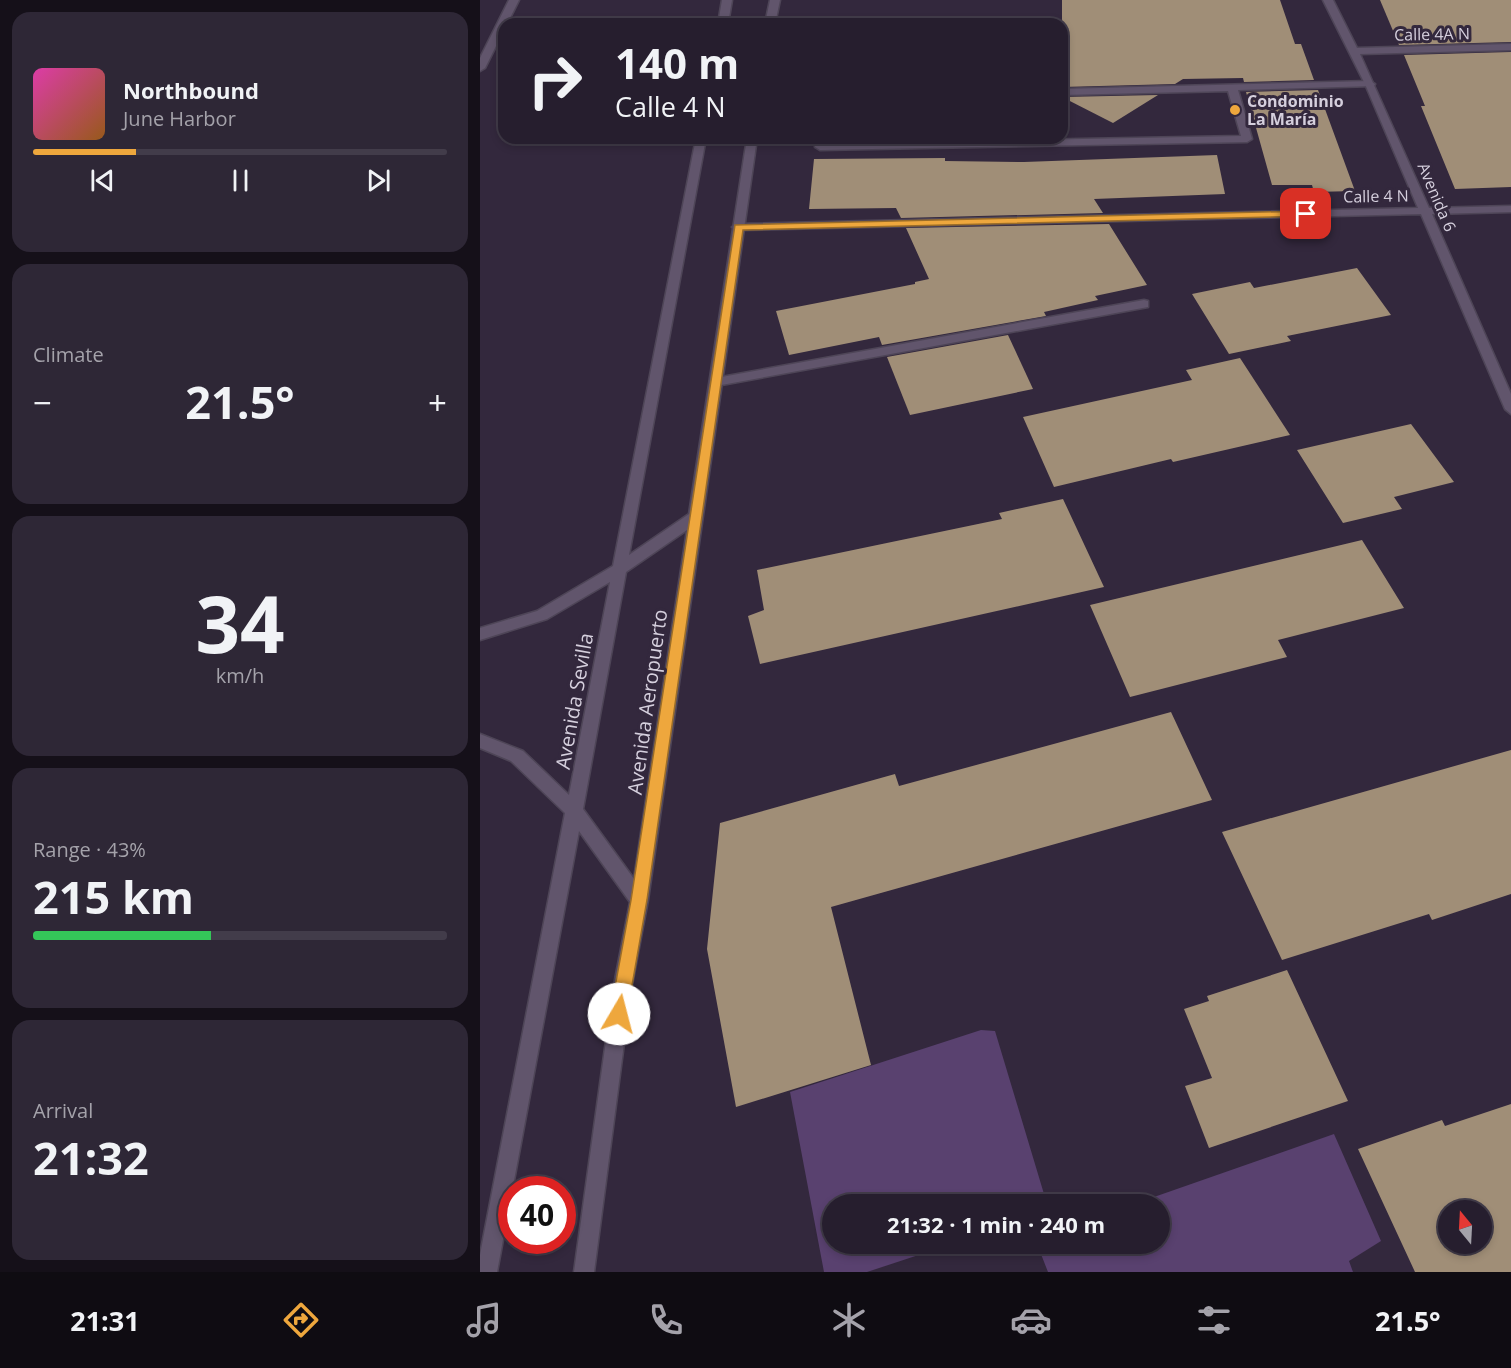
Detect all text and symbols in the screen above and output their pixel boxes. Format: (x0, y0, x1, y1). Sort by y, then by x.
street label: Calle 4A N (1394, 22, 1470, 46)
text: 140 m (615, 34, 739, 91)
icon: right (516, 42, 594, 120)
text: Northbound (123, 75, 259, 105)
text: Calle 4 N (615, 88, 726, 125)
place label: Condominio La María (1247, 90, 1344, 130)
marker: Condominio La María (1228, 103, 1242, 117)
text: June Harbor (123, 105, 236, 132)
street label: Avenida 6 (1413, 159, 1461, 235)
icon: previous (86, 164, 119, 197)
icon: pause (224, 164, 257, 197)
icon: next (362, 164, 395, 197)
street label: Calle 4 N (1343, 184, 1409, 208)
pin (1280, 188, 1331, 239)
icon: arrive (1289, 197, 1322, 230)
text: Climate (33, 341, 104, 368)
text: 21.5° (185, 371, 295, 432)
text: − (33, 380, 52, 425)
text: + (428, 380, 447, 425)
text: 34 (195, 570, 285, 676)
street label: Avenida Aeropuerto (621, 608, 673, 796)
street label: Avenida Sevilla (549, 631, 599, 771)
text: km/h (216, 662, 264, 689)
text: Range · 43% (33, 836, 146, 863)
text: 215 km (33, 866, 194, 927)
position arrow (587, 982, 651, 1046)
text: Arrival (33, 1097, 93, 1124)
text: 21:32 (33, 1127, 149, 1188)
speed limit sign: 40 (498, 1176, 576, 1254)
north arrow (1438, 1200, 1492, 1254)
map controls (1438, 1200, 1492, 1254)
text: 21:32 · 1 min · 240 m (887, 1209, 1105, 1239)
icon: directions (280, 1299, 322, 1341)
icon: music (463, 1299, 505, 1341)
icon: phone (645, 1299, 687, 1341)
icon: climate (828, 1299, 870, 1341)
icon: car (1010, 1299, 1052, 1341)
icon: filters (1193, 1299, 1235, 1341)
text: 21:31 (70, 1302, 140, 1339)
text: 21.5° (1375, 1302, 1441, 1339)

